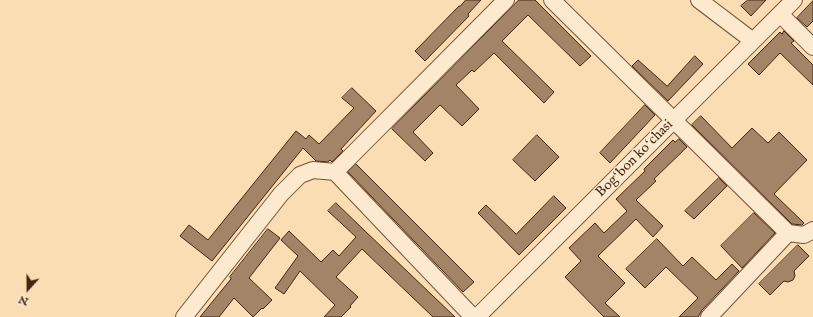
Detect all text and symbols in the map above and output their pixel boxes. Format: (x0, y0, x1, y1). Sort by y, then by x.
street label: Bogʻbon koʻchasi (593, 117, 677, 201)
north arrow (8, 269, 48, 309)
text: N (17, 292, 31, 308)

